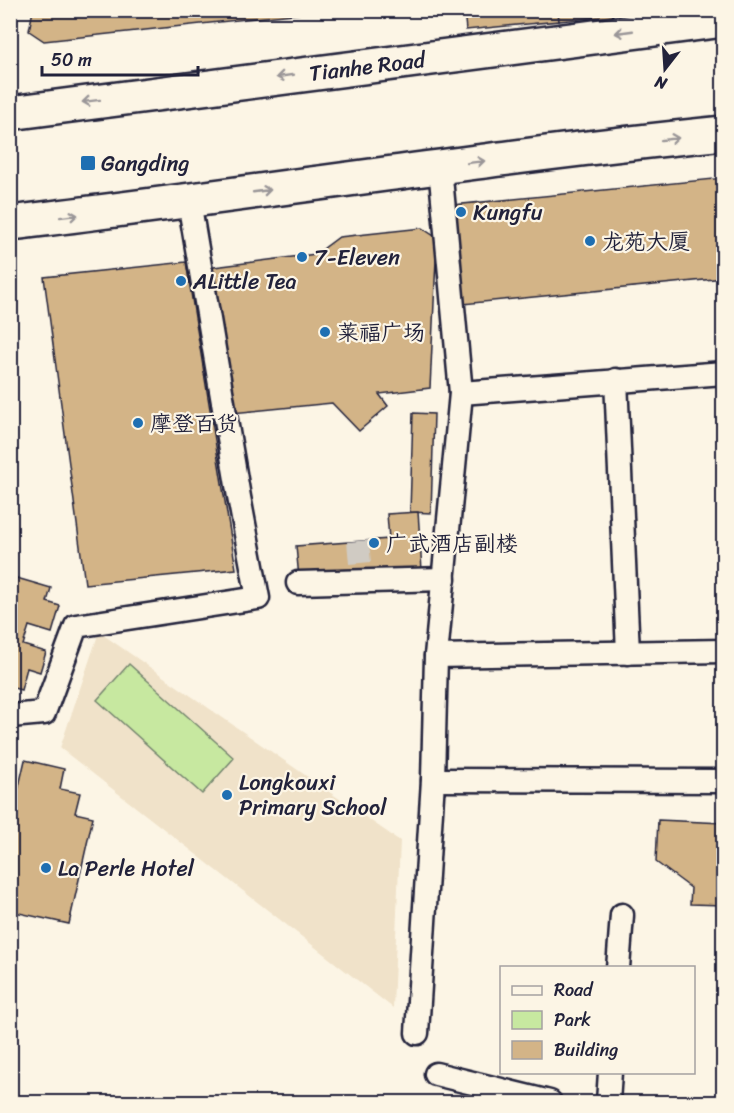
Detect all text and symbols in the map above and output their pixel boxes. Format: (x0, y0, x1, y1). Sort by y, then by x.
one-way arrow (614, 27, 634, 38)
scale bar (42, 39, 198, 77)
north arrow (635, 39, 695, 99)
street label: Tianhe Road (307, 40, 429, 93)
text: 50 m (51, 44, 92, 76)
text: N (650, 67, 671, 99)
one-way arrow (275, 71, 295, 82)
one-way arrow (82, 96, 102, 107)
one-way arrow (659, 133, 679, 144)
place label: Gangding (101, 144, 189, 183)
marker: Gangding (79, 154, 97, 172)
one-way arrow (466, 157, 485, 168)
one-way arrow (252, 186, 271, 197)
place label: Kungfu (473, 193, 543, 232)
marker: Kungfu (454, 205, 468, 219)
one-way arrow (58, 211, 78, 222)
place label: 龙苑大厦 (602, 222, 690, 261)
marker: 龙苑大厦 (583, 234, 597, 248)
place label: 7-Eleven (314, 238, 400, 277)
marker: 7-Eleven (295, 250, 309, 264)
place label: ALittle Tea (192, 262, 297, 301)
marker: ALittle Tea (174, 274, 188, 288)
place label: 莱福广场 (337, 313, 425, 352)
marker: 莱福广场 (318, 325, 332, 339)
place label: 摩登百货 (150, 404, 238, 443)
marker: 摩登百货 (131, 416, 145, 430)
place label: 广武酒店副楼 (386, 524, 518, 563)
marker: 广武酒店副楼 (367, 536, 381, 550)
place label: Longkouxi Primary School (239, 763, 387, 827)
marker: Longkouxi Primary School (220, 788, 234, 802)
place label: La Perle Hotel (58, 849, 195, 888)
marker: La Perle Hotel (39, 861, 53, 875)
legend (500, 966, 695, 1074)
text: Road (554, 974, 594, 1006)
text: Park (554, 1004, 591, 1036)
text: Building (554, 1034, 618, 1066)

